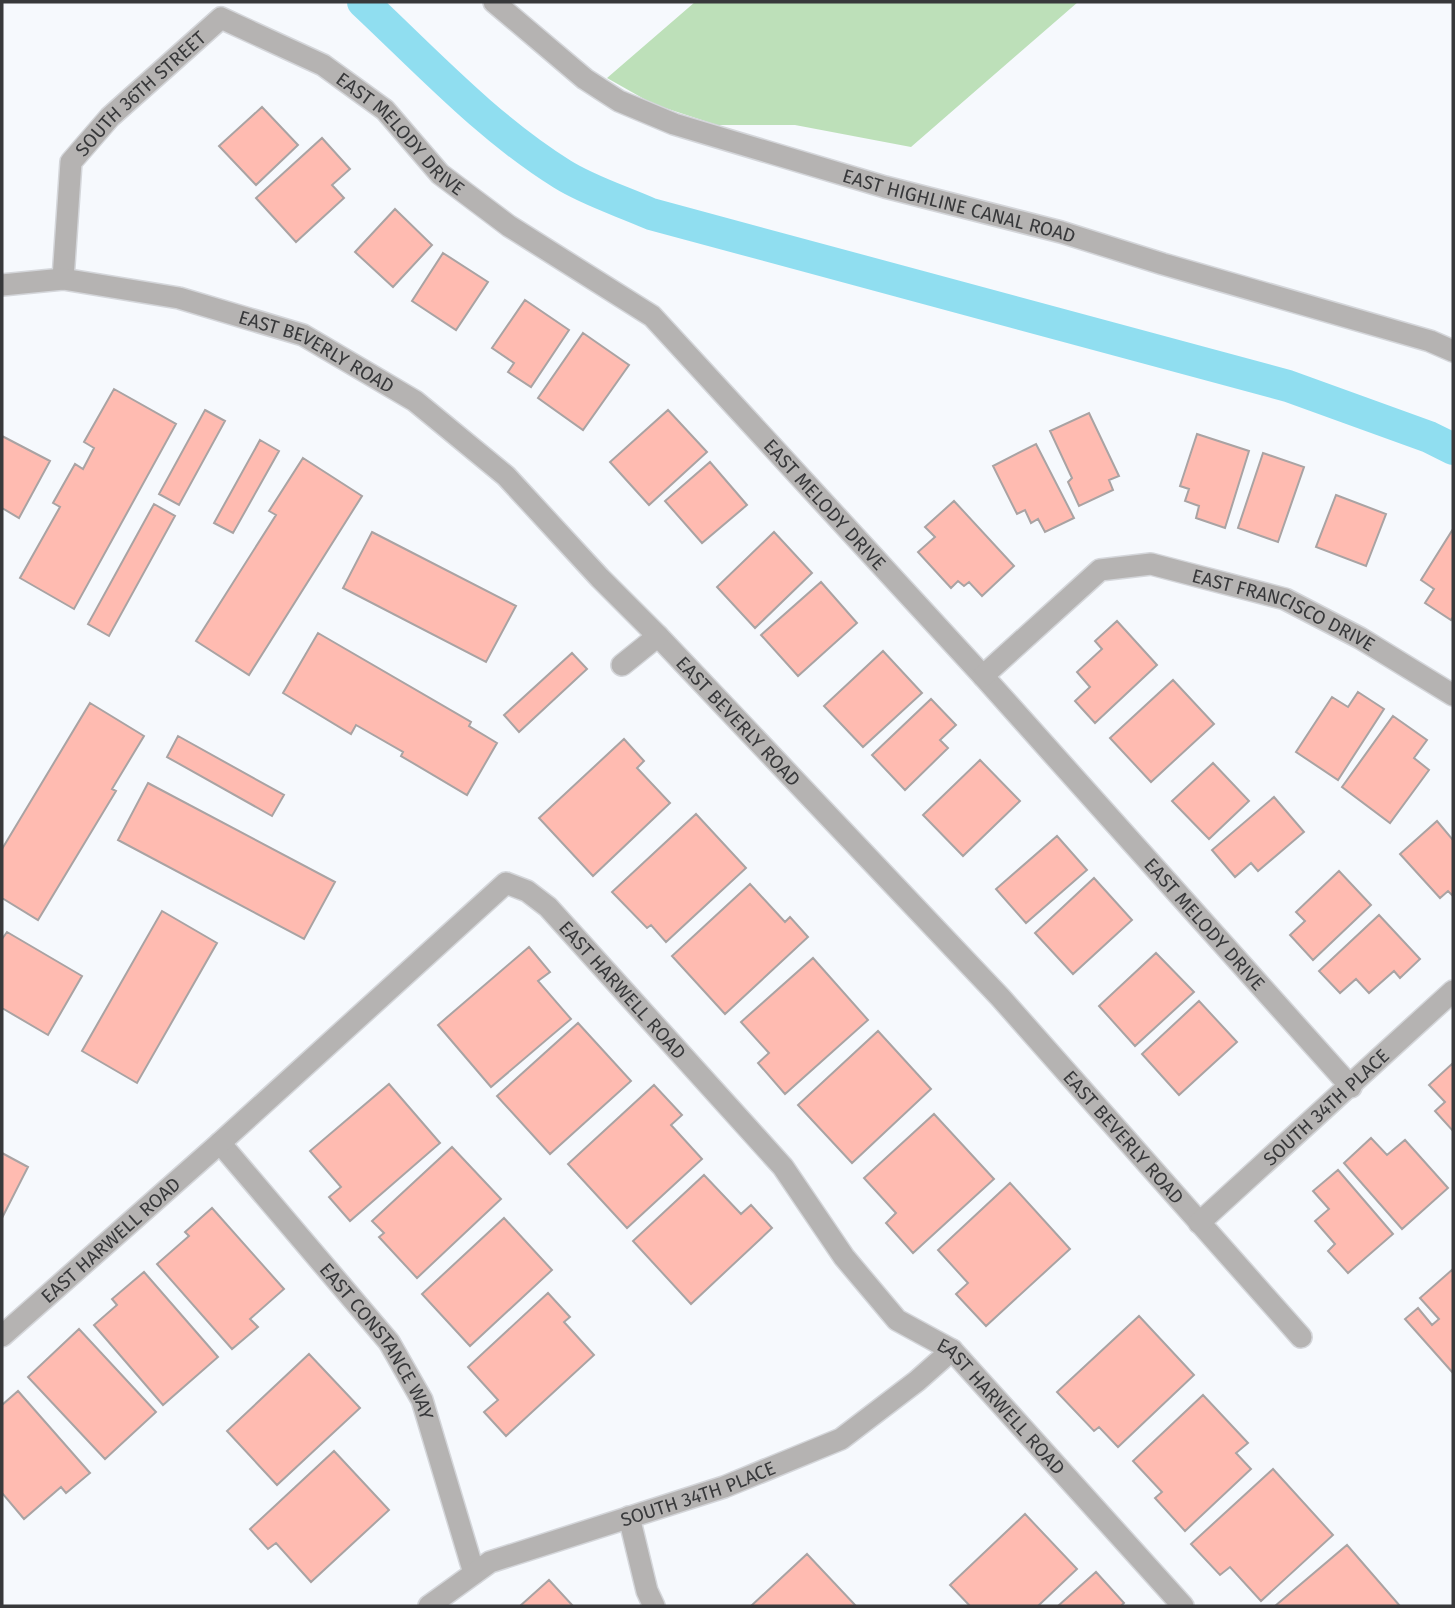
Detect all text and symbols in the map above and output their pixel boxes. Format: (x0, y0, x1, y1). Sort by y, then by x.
street label: SOUTH 36TH STREET (70, 26, 210, 161)
street label: EAST MELODY DRIVE (332, 67, 469, 200)
street label: EAST HIGHLINE CANAL ROAD (840, 164, 1079, 247)
street label: EAST BEVERLY ROAD (236, 305, 398, 398)
street label: EAST MELODY DRIVE (759, 434, 891, 575)
street label: EAST FRANCISCO DRIVE (1190, 564, 1379, 656)
street label: EAST BEVERLY ROAD (672, 651, 806, 791)
street label: EAST MELODY DRIVE (1140, 853, 1270, 995)
street label: EAST HARWELL ROAD (554, 916, 691, 1064)
street label: SOUTH 34TH PLACE (1258, 1044, 1394, 1170)
street label: EAST BEVERLY ROAD (1059, 1065, 1189, 1208)
street label: EAST HARWELL ROAD (36, 1172, 185, 1308)
street label: EAST CONSTANCE WAY (315, 1258, 439, 1423)
street label: EAST HARWELL ROAD (933, 1333, 1070, 1479)
street label: SOUTH 34TH PLACE (618, 1456, 779, 1531)

